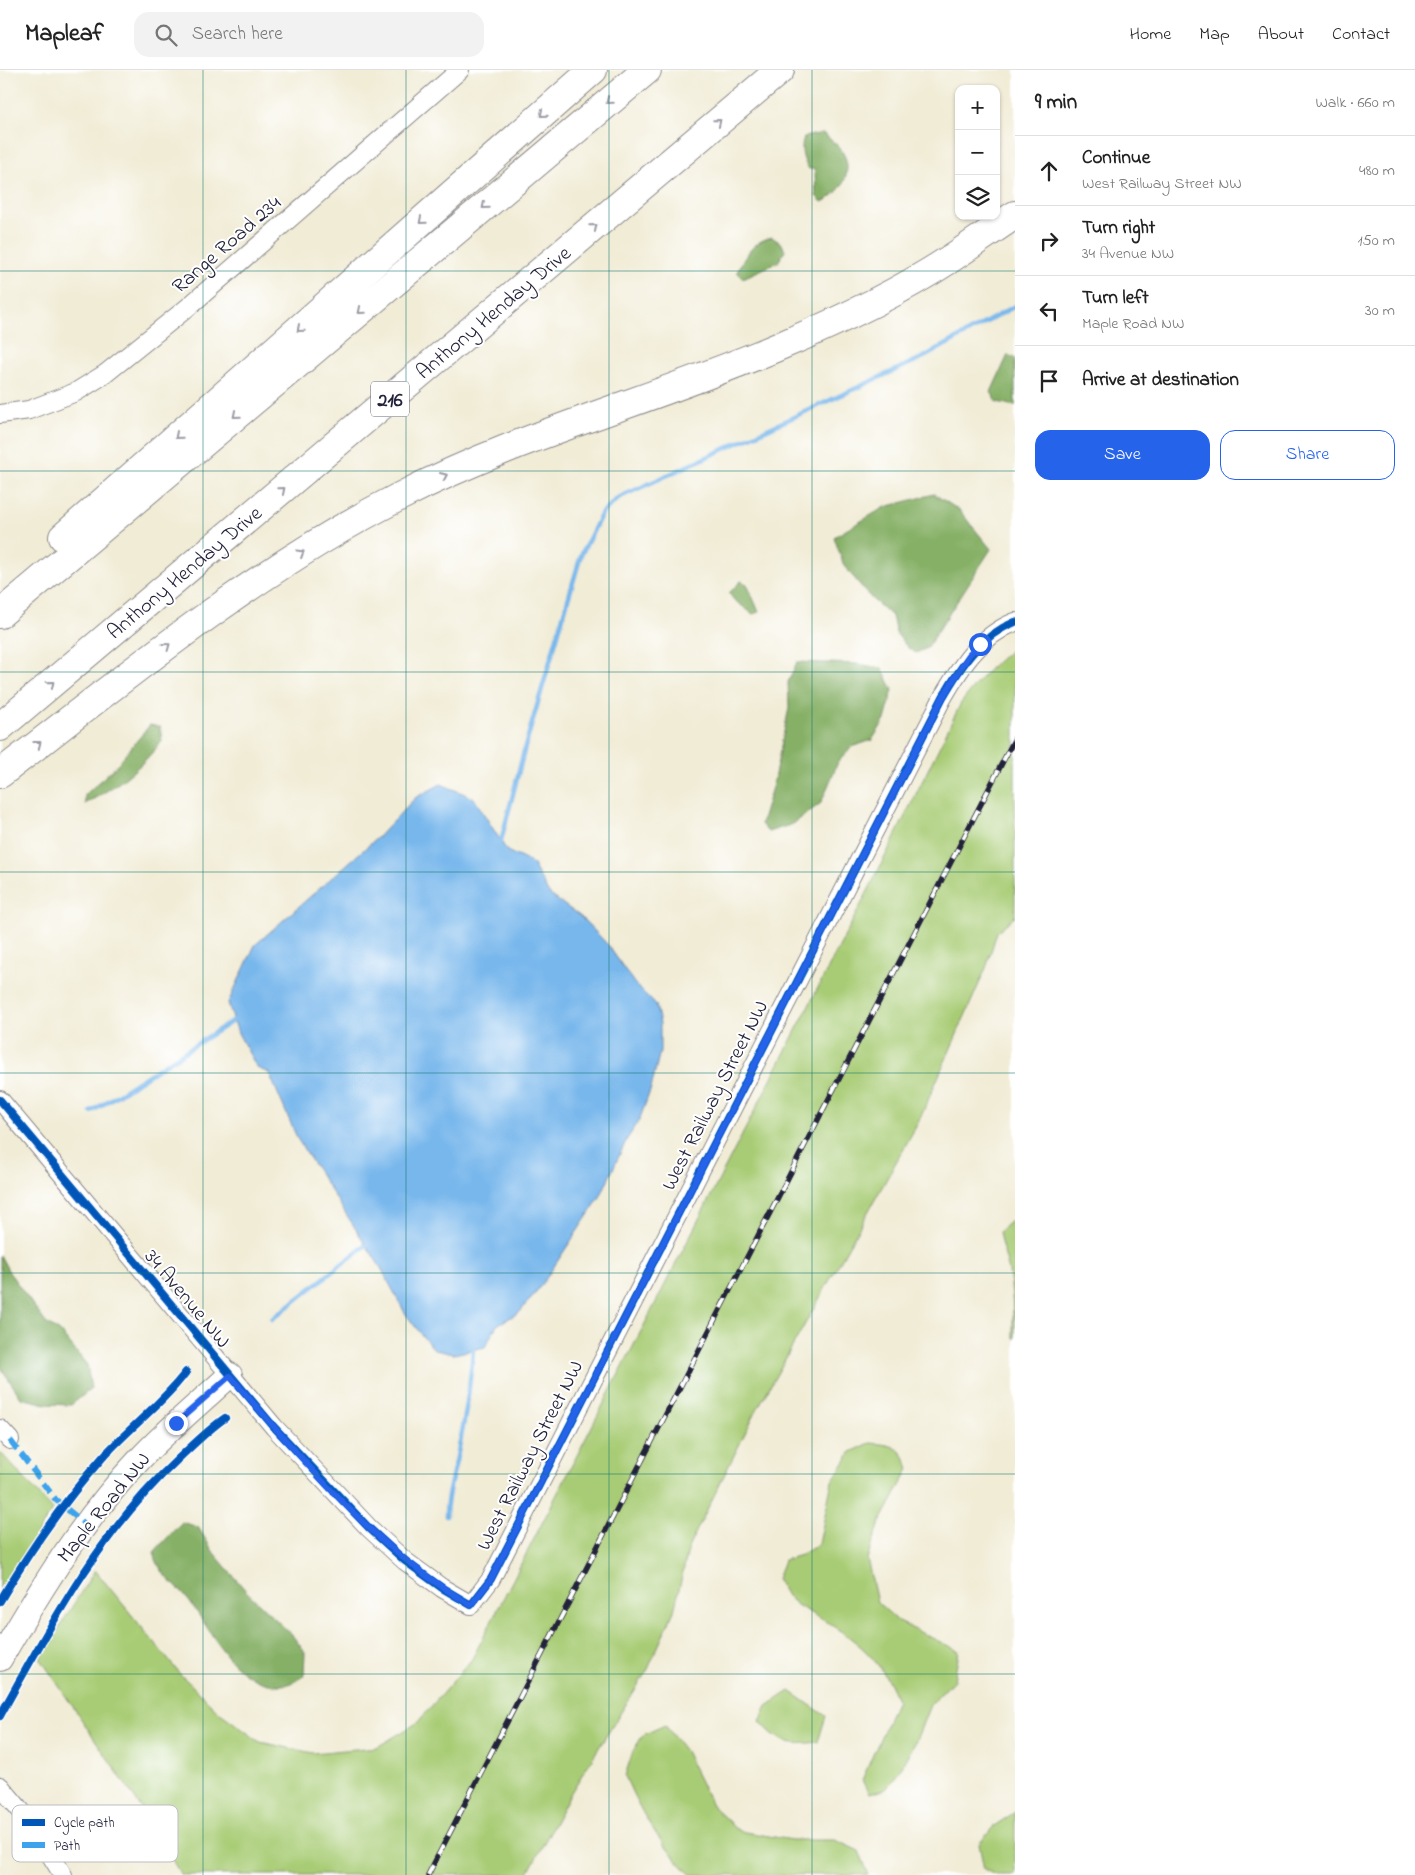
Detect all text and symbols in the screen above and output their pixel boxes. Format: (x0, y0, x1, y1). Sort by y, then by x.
search box (134, 12, 484, 57)
text: Mapleaf (25, 17, 104, 52)
icon: search (152, 21, 180, 49)
text: Search here (192, 21, 283, 48)
text: Home (1130, 22, 1171, 48)
text: Map (1199, 22, 1230, 48)
text: About (1258, 22, 1304, 48)
text: Contact (1332, 22, 1390, 48)
map controls (955, 85, 1000, 220)
button: + (955, 85, 1000, 130)
text: 9 min (1035, 88, 1077, 118)
text: Walk · 660 m (1315, 91, 1395, 115)
one-way arrow (606, 96, 615, 105)
one-way arrow (540, 108, 549, 117)
one-way arrow (712, 120, 721, 128)
button: − (955, 130, 1000, 175)
text: Continue (1082, 145, 1150, 172)
icon: ahead (1035, 157, 1063, 185)
text: 480 m (1359, 159, 1395, 183)
text: West Railway Street NW (1082, 172, 1242, 196)
button: layers (955, 175, 1000, 220)
street label: Range Road 234 (166, 189, 290, 303)
one-way arrow (482, 200, 491, 209)
one-way arrow (418, 215, 427, 224)
text: Turn right (1082, 215, 1155, 242)
one-way arrow (588, 224, 597, 233)
icon: right (1035, 227, 1063, 255)
text: 150 m (1357, 229, 1395, 253)
street label: Anthony Henday Drive (410, 239, 580, 389)
text: 34 Avenue NW (1082, 242, 1174, 266)
text: Turn left (1082, 285, 1149, 312)
icon: left (1035, 297, 1063, 325)
text: 30 m (1365, 299, 1395, 323)
one-way arrow (357, 305, 366, 314)
text: Maple Road NW (1082, 312, 1184, 336)
one-way arrow (296, 323, 305, 332)
icon: arrive (1035, 367, 1063, 395)
text: Arrive at destination (1082, 367, 1239, 394)
road number: 216 (371, 382, 409, 416)
one-way arrow (233, 410, 242, 419)
one-way arrow (174, 430, 183, 439)
button: Save (1035, 430, 1210, 480)
button: Share (1220, 430, 1395, 480)
one-way arrow (439, 472, 448, 483)
one-way arrow (276, 487, 285, 495)
street label: Anthony Henday Drive (101, 499, 271, 649)
one-way arrow (295, 549, 304, 559)
route start (969, 633, 992, 656)
one-way arrow (161, 643, 170, 651)
one-way arrow (45, 681, 54, 690)
one-way arrow (33, 741, 42, 750)
street label: West Railway Street NW (655, 996, 779, 1197)
street label: 34 Avenue NW (136, 1243, 237, 1355)
street label: West Railway Street NW (470, 1356, 594, 1557)
route end (165, 1412, 188, 1435)
street label: Maple Road NW (51, 1447, 159, 1570)
legend (12, 1805, 178, 1862)
text: Cycle path (54, 1813, 115, 1835)
text: Path (54, 1836, 80, 1857)

